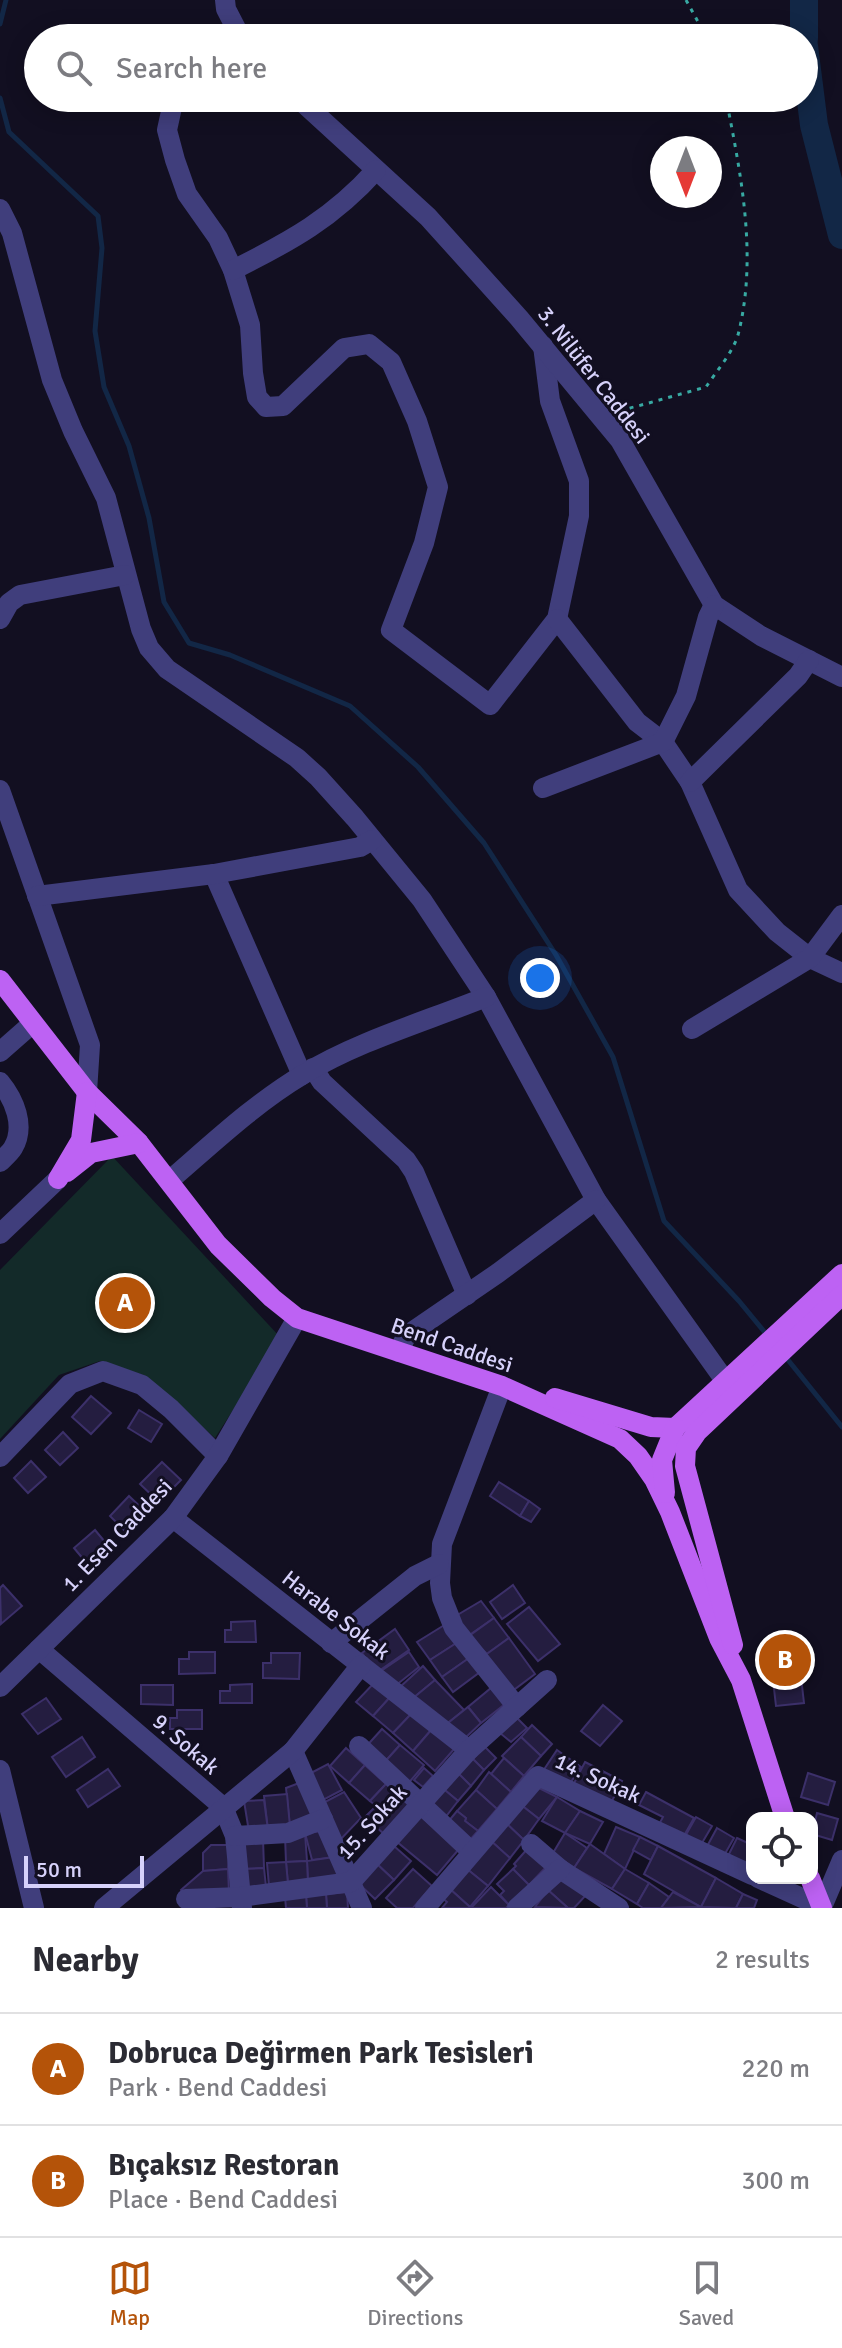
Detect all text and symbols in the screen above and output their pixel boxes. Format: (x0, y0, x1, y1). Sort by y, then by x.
search box (24, 24, 818, 112)
icon: search (52, 46, 96, 90)
text: Search here (116, 50, 267, 87)
north arrow (650, 136, 722, 208)
street label: 3. Nilüfer Caddesi (532, 301, 656, 449)
your location (520, 958, 560, 998)
pin: A (99, 1273, 151, 1333)
street label: Bend Caddesi (388, 1312, 516, 1378)
street label: 1. Esen Caddesi (56, 1473, 178, 1597)
street label: Harabe Sokak (277, 1565, 395, 1665)
pin: B (759, 1630, 811, 1690)
street label: 9. Sokak (147, 1708, 225, 1780)
street label: 14. Sokak (551, 1747, 645, 1809)
street label: 15. Sokak (331, 1779, 413, 1865)
map controls (746, 1812, 818, 1884)
button: locate (746, 1812, 818, 1884)
scale bar (24, 1852, 144, 1888)
text: 50 m (36, 1856, 82, 1883)
text: Nearby (32, 1939, 139, 1981)
text: 2 results (715, 1944, 810, 1976)
text: Dobruca Değirmen Park Tesisleri (108, 2035, 534, 2072)
text: A (50, 2053, 66, 2085)
text: 220 m (741, 2053, 810, 2085)
text: Park · Bend Caddesi (108, 2072, 327, 2104)
text: Bıçaksız Restoran (108, 2147, 339, 2184)
text: B (50, 2165, 66, 2197)
text: 300 m (741, 2165, 810, 2197)
text: Place · Bend Caddesi (108, 2184, 338, 2216)
tab: Map (108, 2256, 152, 2331)
tab: Directions (367, 2256, 463, 2331)
tab: Saved (679, 2256, 734, 2331)

